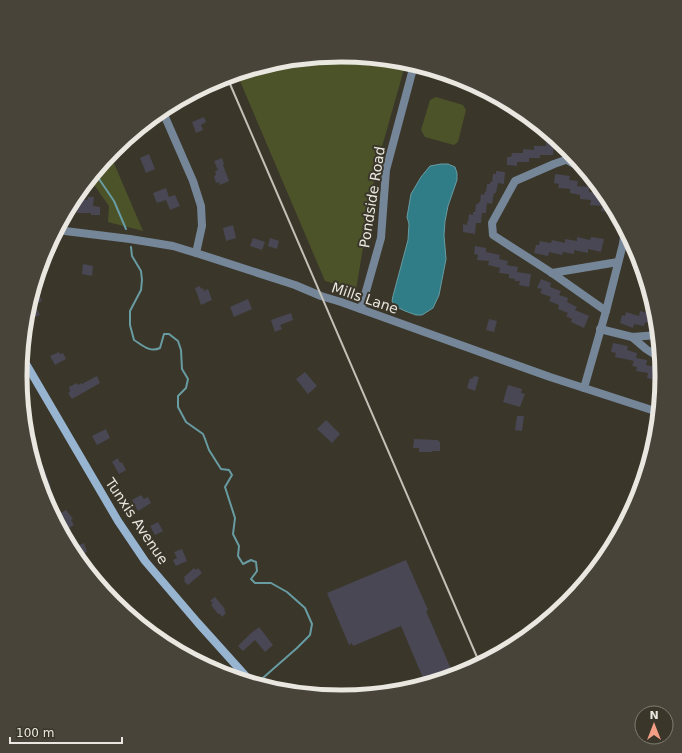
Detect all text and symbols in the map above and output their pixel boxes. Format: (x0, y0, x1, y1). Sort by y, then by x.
street label: Pondside Road (356, 145, 388, 249)
street label: Mills Lane (330, 279, 400, 317)
street label: Tunxis Avenue (102, 474, 172, 567)
north arrow (634, 705, 674, 745)
text: N (649, 709, 659, 722)
scale bar (10, 719, 122, 745)
text: 100 m (16, 726, 54, 740)

